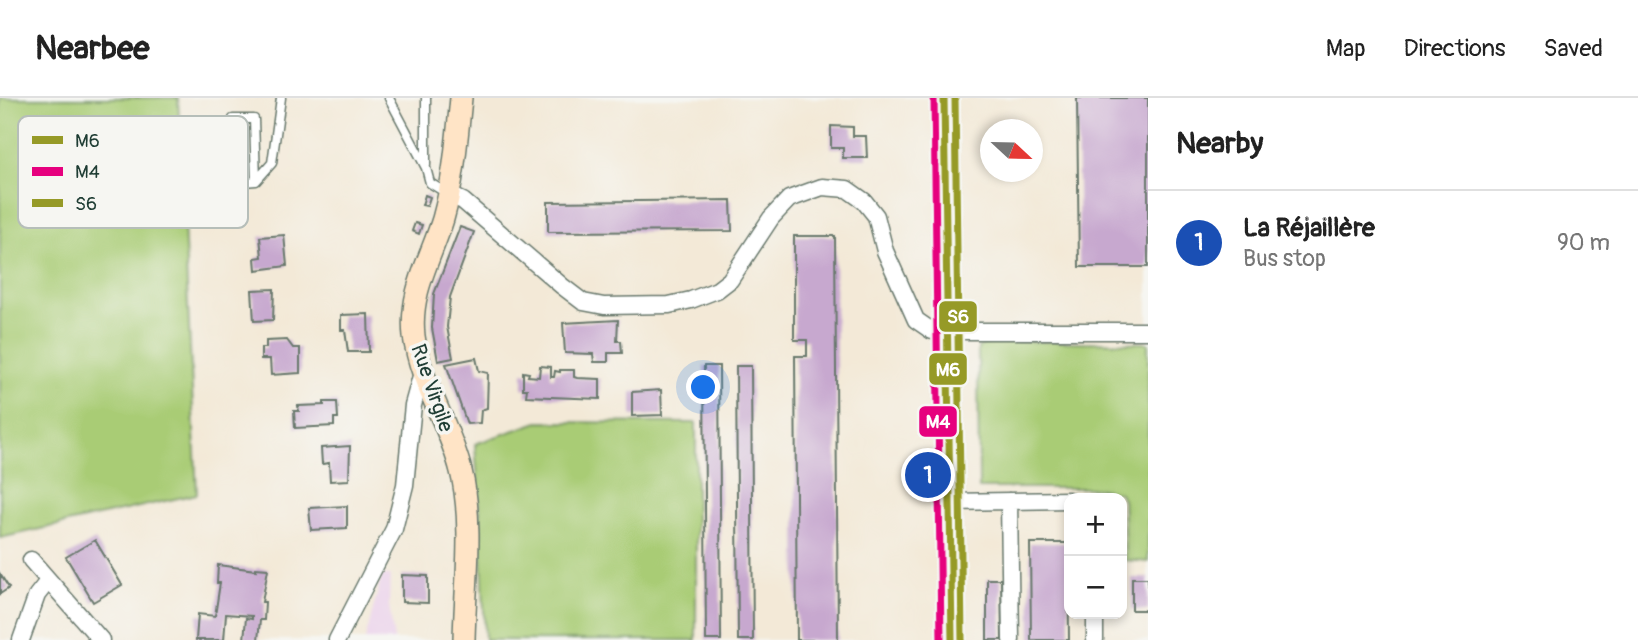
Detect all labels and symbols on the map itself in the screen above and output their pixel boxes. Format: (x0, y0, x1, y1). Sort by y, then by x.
legend (18, 116, 248, 228)
north arrow (980, 119, 1043, 182)
text: M6 (75, 129, 100, 153)
text: M4 (75, 160, 100, 184)
text: S6 (75, 192, 97, 216)
line badge: S6 (938, 300, 978, 333)
text: S6 (947, 305, 969, 329)
street label: Rue Virgile (404, 341, 460, 436)
line badge: M6 (928, 352, 968, 386)
text: M6 (936, 358, 960, 382)
your location (686, 370, 720, 404)
line badge: M4 (918, 405, 958, 438)
text: M4 (926, 410, 950, 434)
pin: 1 (905, 449, 951, 501)

